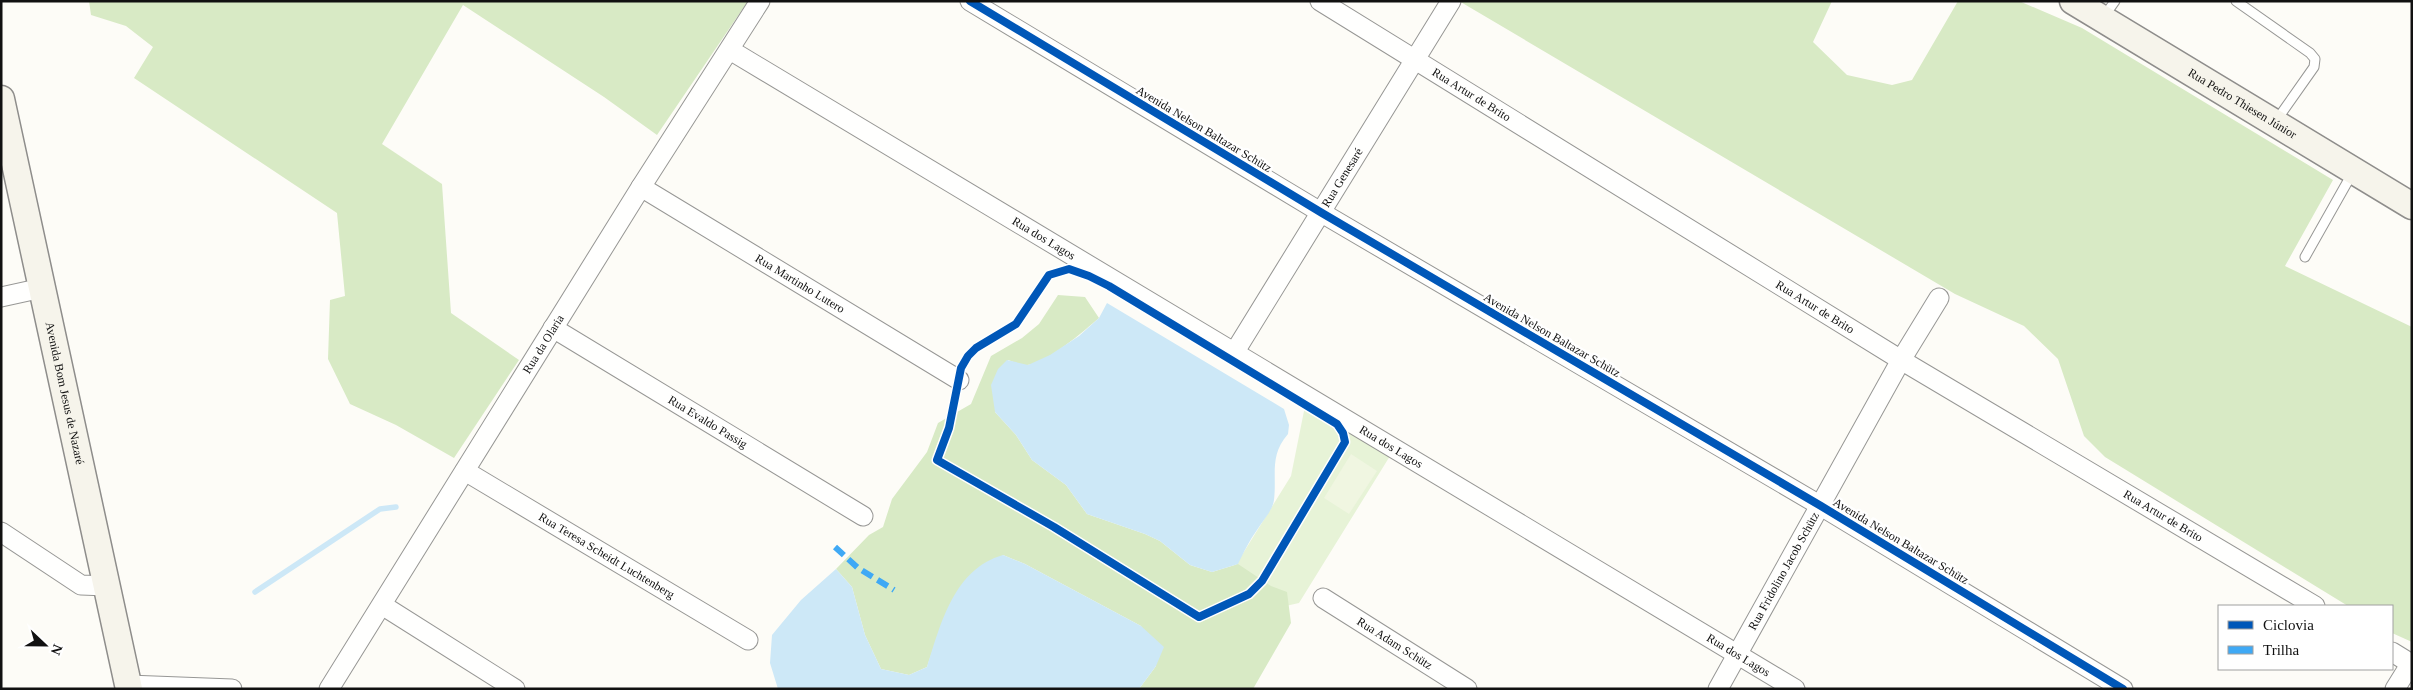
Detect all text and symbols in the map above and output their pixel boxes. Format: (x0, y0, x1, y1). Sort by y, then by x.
street label: Rua Artur de Brito (1430, 65, 1513, 124)
street label: Rua Pedro Thiesen Júnior (2186, 65, 2299, 142)
street label: Avenida Nelson Baltazar Schütz (1134, 83, 1274, 175)
street label: Rua Genesaré (1319, 145, 1366, 210)
street label: Rua dos Lagos (1010, 214, 1078, 263)
street label: Rua Martinho Lutero (753, 251, 847, 316)
street label: Rua Artur de Brito (1773, 277, 1857, 336)
street label: Avenida Nelson Baltazar Schütz (1481, 290, 1623, 380)
street label: Rua da Olaria (520, 312, 567, 376)
street label: Avenida Bom Jesus de Nazaré (43, 320, 87, 466)
street label: Rua Evaldo Passig (666, 393, 750, 451)
street label: Rua dos Lagos (1357, 422, 1426, 471)
street label: Rua Artur de Brito (2121, 487, 2205, 545)
street label: Avenida Nelson Baltazar Schütz (1831, 495, 1971, 587)
street label: Rua Fridolino Jacob Schütz (1745, 509, 1822, 633)
street label: Rua Teresa Scheidt Luchtenberg (536, 510, 677, 602)
legend (2218, 605, 2393, 670)
street label: Rua Adam Schütz (1354, 614, 1435, 672)
text: Ciclovia (2263, 617, 2314, 633)
north arrow (20, 620, 70, 670)
street label: Rua dos Lagos (1704, 631, 1773, 680)
text: N (48, 642, 65, 657)
text: Trilha (2263, 642, 2299, 658)

